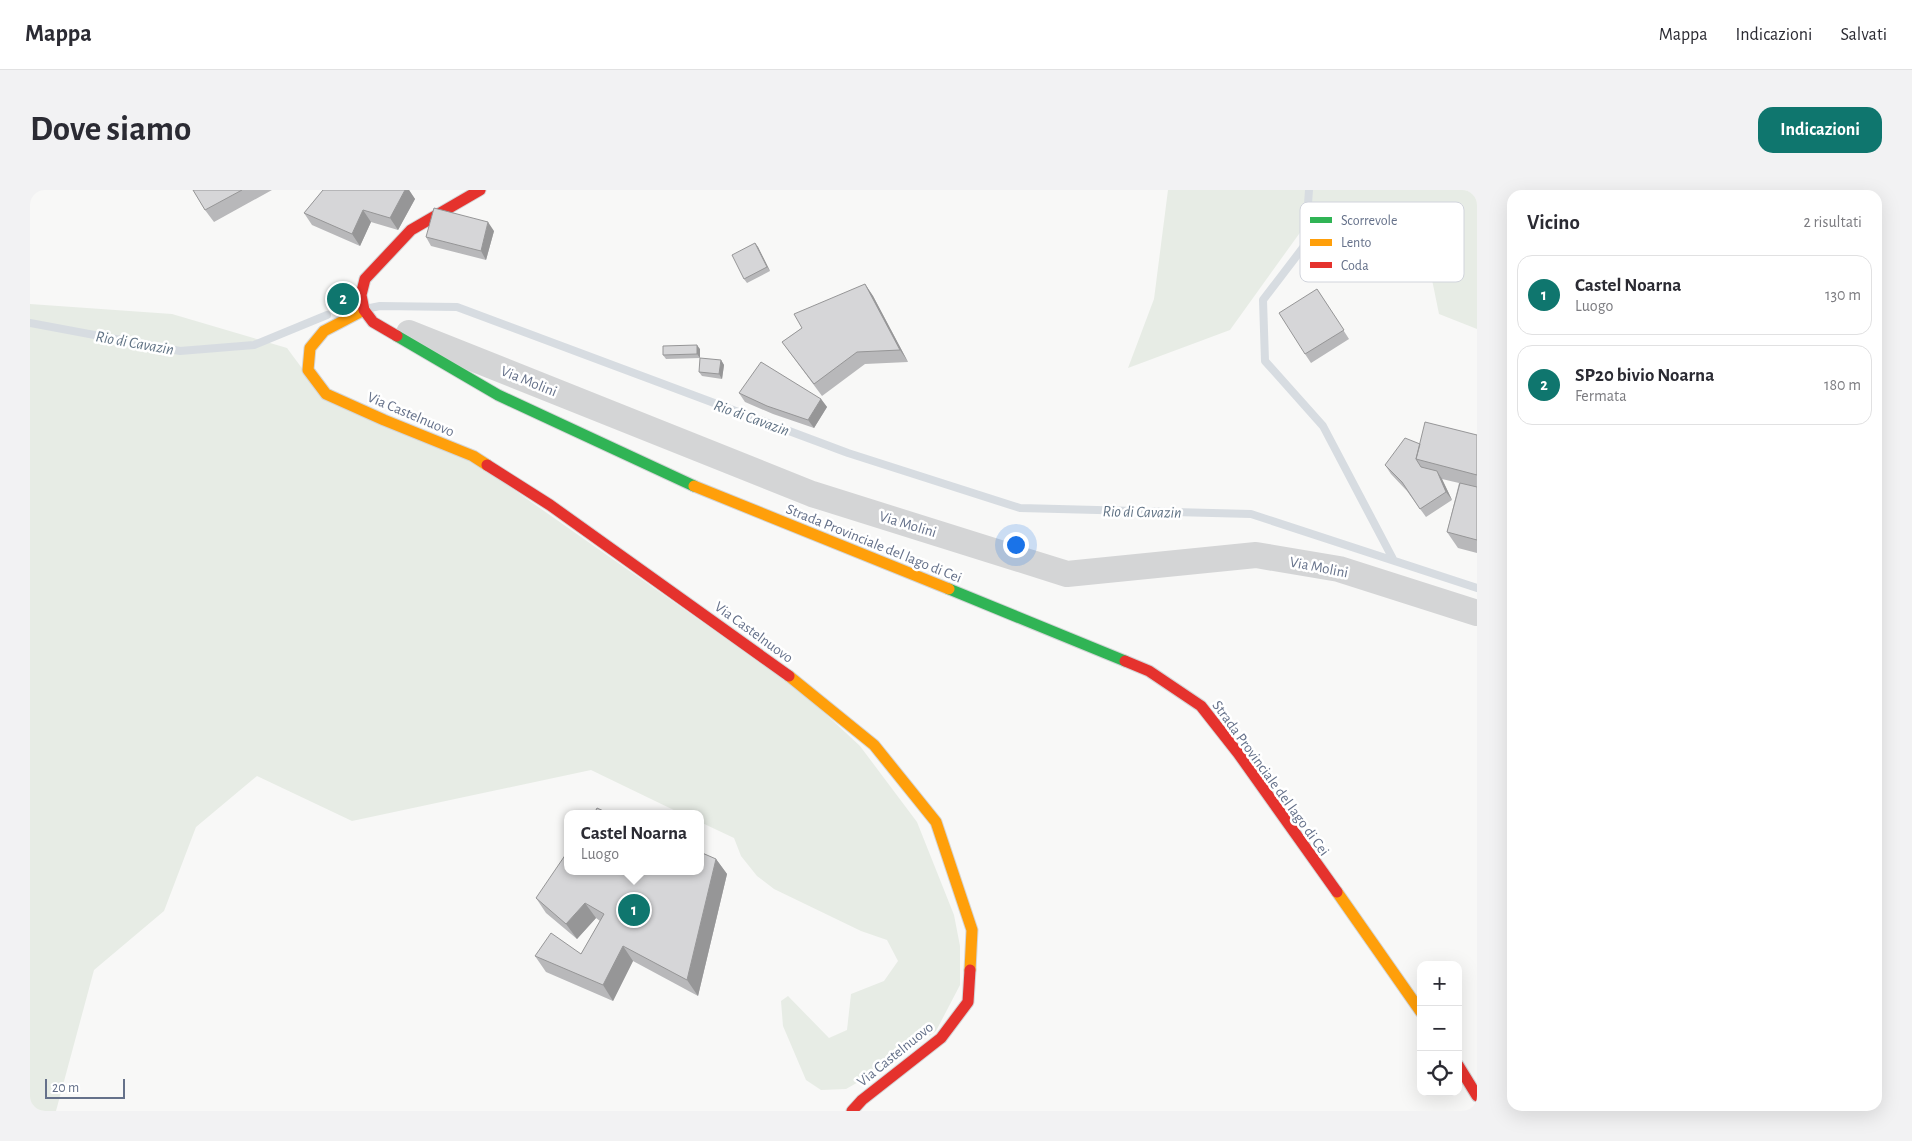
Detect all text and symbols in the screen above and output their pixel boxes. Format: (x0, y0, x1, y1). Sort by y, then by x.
text: Mappa (25, 22, 92, 46)
text: Mappa (1659, 26, 1708, 44)
text: Indicazioni (1736, 26, 1812, 44)
text: Salvati (1840, 26, 1887, 44)
button: Indicazioni (1758, 107, 1882, 153)
text: Dove siamo (30, 112, 191, 147)
legend (1300, 202, 1464, 282)
text: Vicino (1527, 212, 1580, 233)
text: Scorrevole (1341, 214, 1397, 228)
text: 2 risultati (1804, 214, 1862, 230)
text: Lento (1341, 236, 1372, 250)
text: Coda (1341, 259, 1369, 273)
text: Castel Noarna (1575, 276, 1681, 295)
pin: 2 (327, 280, 359, 318)
text: 1 (1541, 287, 1547, 303)
text: 130 m (1825, 287, 1861, 303)
text: Luogo (1575, 298, 1613, 314)
water label: Rio di Cavazin (95, 328, 175, 358)
street label: Via Molini (499, 363, 559, 399)
text: SP20 bivio Noarna (1575, 366, 1714, 385)
text: 2 (1540, 377, 1548, 393)
text: 180 m (1824, 377, 1861, 393)
text: Fermata (1575, 388, 1627, 404)
street label: Via Castelnuovo (365, 389, 457, 440)
water label: Rio di Cavazin (712, 397, 791, 439)
street label: Strada Provinciale del lago di Cei (784, 501, 964, 586)
water label: Rio di Cavazin (1102, 503, 1182, 521)
street label: Via Molini (877, 509, 938, 540)
your location (1003, 532, 1029, 558)
street label: Via Molini (1288, 554, 1349, 580)
street label: Via Castelnuovo (712, 599, 796, 666)
street label: Strada Provinciale del lago di Cei (1209, 698, 1332, 859)
popup (564, 810, 704, 875)
text: Castel Noarna (581, 824, 687, 843)
text: Luogo (581, 846, 619, 862)
pin: 1 (618, 891, 650, 929)
map controls (1417, 961, 1462, 1096)
button: + (1417, 961, 1462, 1006)
button: − (1417, 1006, 1462, 1051)
street label: Via Castelnuovo (854, 1019, 936, 1089)
button: locate (1417, 1051, 1462, 1096)
scale bar (45, 1076, 125, 1099)
text: 20 m (52, 1081, 79, 1095)

